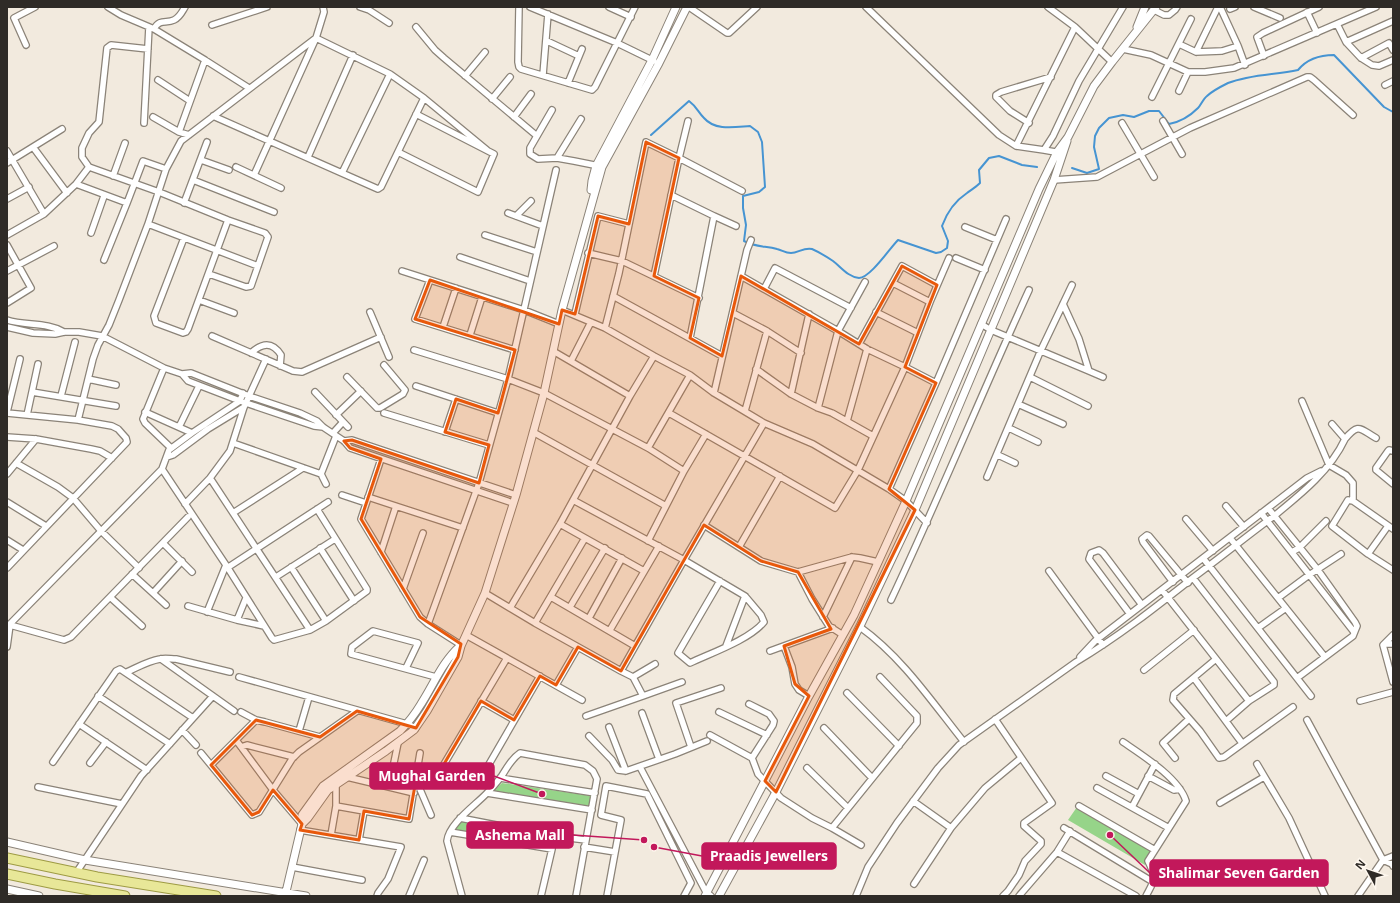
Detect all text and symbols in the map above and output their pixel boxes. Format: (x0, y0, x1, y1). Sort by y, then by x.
callout: Mughal Garden (370, 763, 494, 789)
text: Mughal Garden (378, 766, 486, 785)
callout: Ashema Mall (467, 822, 573, 848)
text: Ashema Mall (475, 825, 565, 844)
callout: Praadis Jewellers (702, 843, 836, 869)
text: Praadis Jewellers (710, 846, 828, 865)
north arrow (1348, 851, 1388, 891)
text: N (1351, 856, 1369, 873)
callout: Shalimar Seven Garden (1150, 860, 1328, 886)
text: Shalimar Seven Garden (1158, 863, 1320, 882)

